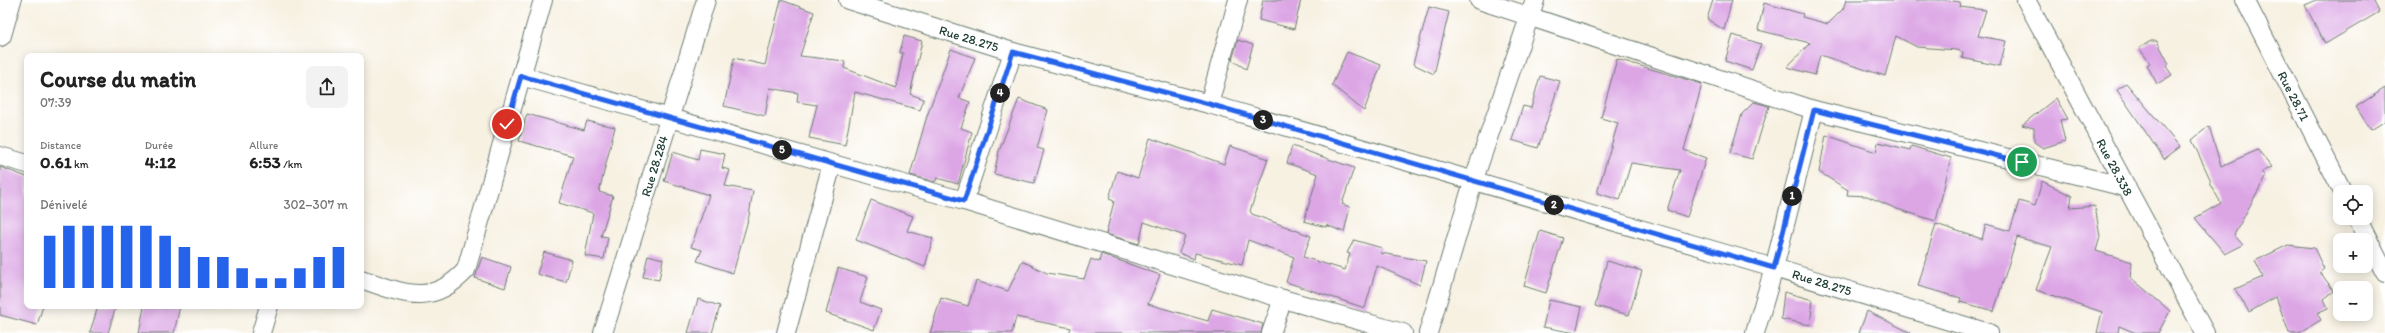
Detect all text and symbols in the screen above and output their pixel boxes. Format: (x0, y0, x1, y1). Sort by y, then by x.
street label: Rue 28.275 (937, 22, 1001, 55)
text: Course du matin (40, 66, 196, 93)
button: share (306, 66, 348, 108)
street label: Rue 28.71 (2275, 69, 2312, 124)
pin: 4 (990, 83, 1010, 103)
text: 4 (997, 86, 1003, 99)
text: 07:39 (40, 95, 72, 110)
pin (490, 107, 524, 141)
pin: 3 (1253, 110, 1273, 130)
icon: check (496, 113, 518, 135)
text: 3 (1260, 113, 1266, 126)
street label: Rue 28.284 (638, 134, 671, 198)
street label: Rue 28.338 (2093, 136, 2136, 198)
text: Distance (40, 139, 81, 152)
text: Durée (145, 139, 173, 152)
text: Allure (249, 139, 278, 152)
pin: 5 (772, 140, 792, 160)
text: 5 (779, 143, 785, 156)
pin (2005, 145, 2039, 179)
icon: arrive (2011, 151, 2033, 173)
text: 0.61 (40, 152, 72, 172)
text: 4:12 (145, 152, 176, 172)
text: 6:53 (249, 152, 281, 172)
text: km (72, 158, 89, 171)
text: /km (281, 158, 302, 171)
map controls (2333, 185, 2373, 321)
button: locate (2333, 185, 2373, 225)
pin: 1 (1782, 186, 1802, 206)
text: 1 (1789, 189, 1795, 202)
pin: 2 (1544, 195, 1564, 215)
text: Dénivelé (40, 197, 88, 212)
text: 302–307 m (283, 197, 348, 212)
text: 2 (1551, 198, 1557, 211)
button: + (2333, 233, 2373, 273)
street label: Rue 28.275 (1790, 266, 1854, 299)
button: − (2333, 281, 2373, 321)

